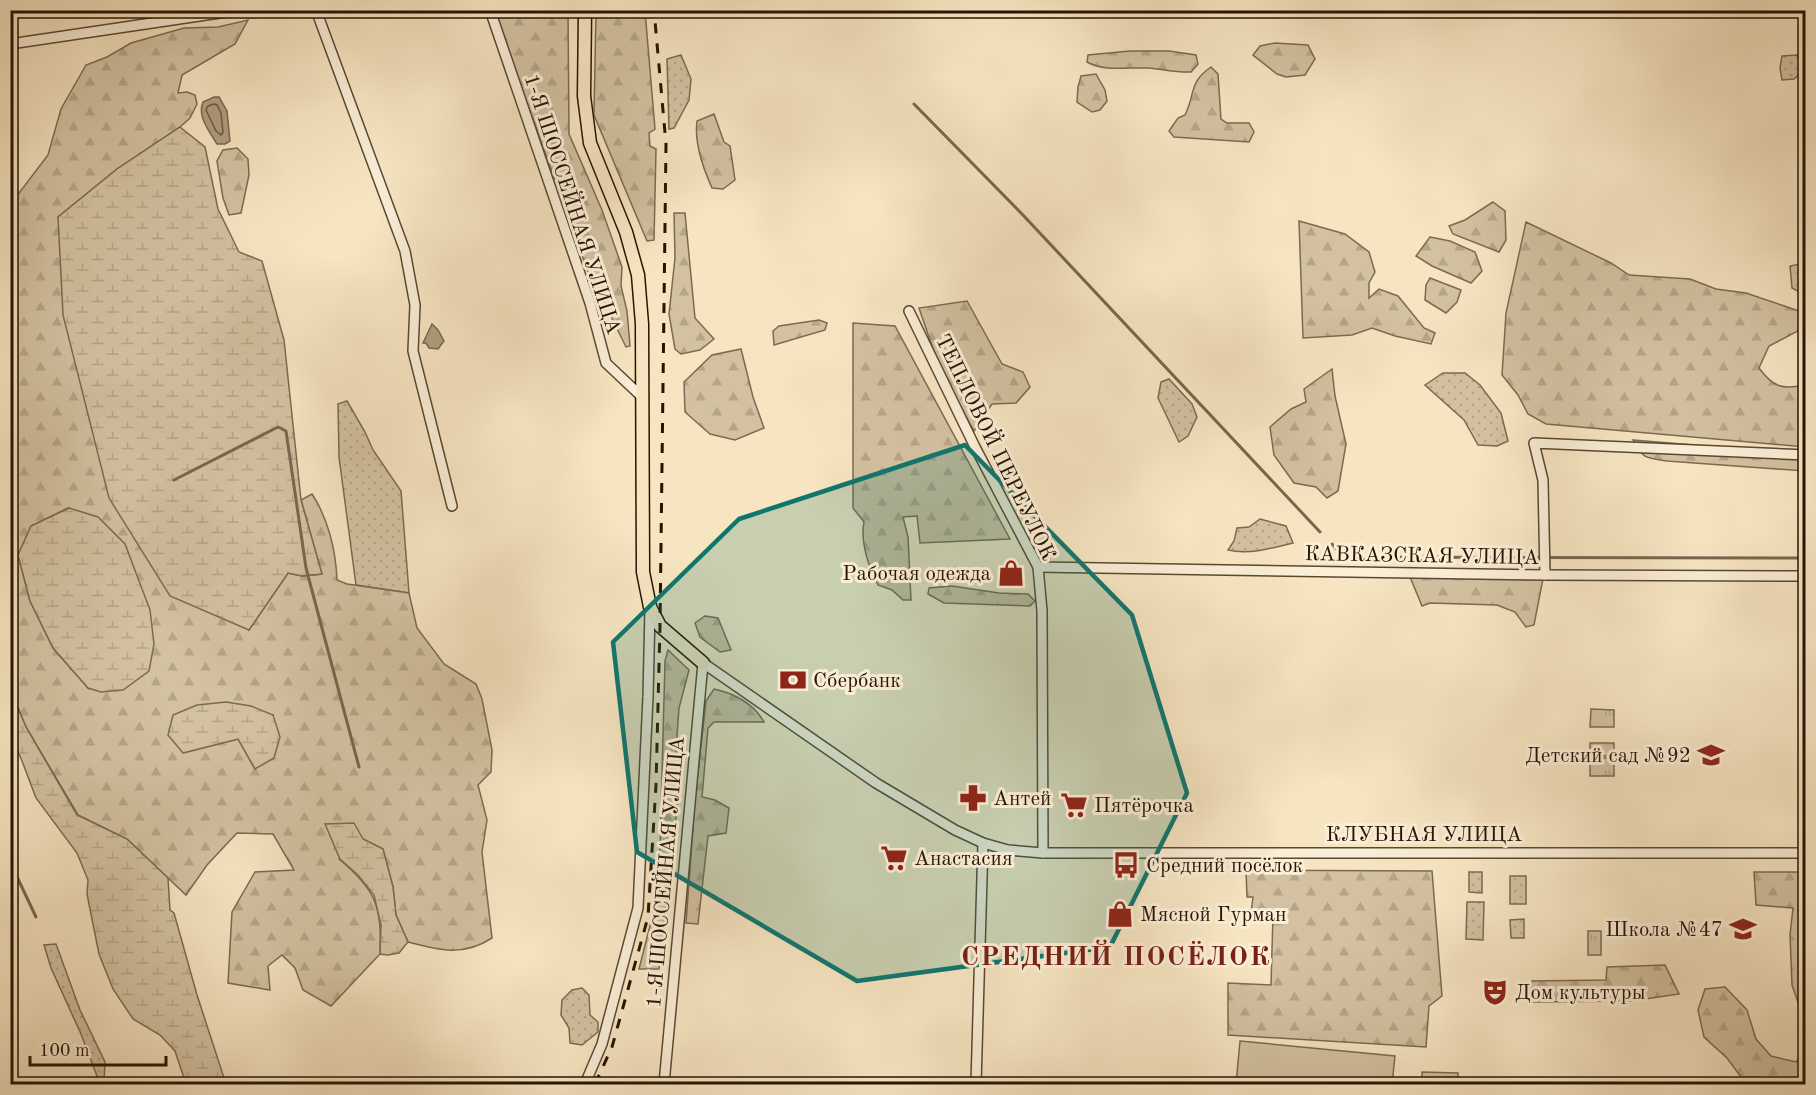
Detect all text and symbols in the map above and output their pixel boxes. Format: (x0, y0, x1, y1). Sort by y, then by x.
street label: 1-Я ШОССЕЙНАЯ УЛИЦА (520, 70, 628, 337)
street label: ТЕПЛОВОЙ ПЕРЕУЛОК (931, 329, 1063, 564)
street label: КАВКАЗСКАЯ УЛИЦА (1305, 544, 1539, 569)
shop icon: Рабочая одежда (996, 558, 1026, 588)
place label: Рабочая одежда (842, 564, 991, 585)
bank icon: Сбербанк (778, 665, 808, 695)
place label: Сбербанк (813, 671, 901, 692)
street label: 1-Я ШОССЕЙНАЯ УЛИЦА (639, 735, 689, 1009)
school or university icon: Детский сад №92 (1696, 740, 1726, 770)
place label: Детский сад №92 (1525, 746, 1691, 767)
pharmacy icon: Антей (958, 783, 988, 813)
place label: Антей (993, 789, 1051, 810)
supermarket icon: Пятёрочка (1059, 790, 1089, 820)
place label: Пятёрочка (1094, 796, 1194, 817)
street label: КЛУБНАЯ УЛИЦА (1326, 825, 1522, 846)
supermarket icon: Анастасия (879, 843, 909, 873)
place label: Анастасия (914, 849, 1013, 870)
bus stop icon: Средний посёлок (1111, 850, 1141, 880)
place label: Средний посёлок (1146, 856, 1304, 877)
shop icon: Мясной Гурман (1105, 899, 1135, 929)
place label: Мясной Гурман (1140, 905, 1286, 926)
school or university icon: Школа №47 (1728, 914, 1758, 944)
place label: Школа №47 (1605, 920, 1723, 941)
district label: СРЕДНИЙ ПОСЁЛОК (961, 939, 1271, 971)
theatre icon: Дом культуры (1480, 977, 1510, 1007)
place label: Дом культуры (1515, 983, 1646, 1004)
scale bar (30, 1029, 166, 1067)
text: 100 m (39, 1042, 90, 1060)

